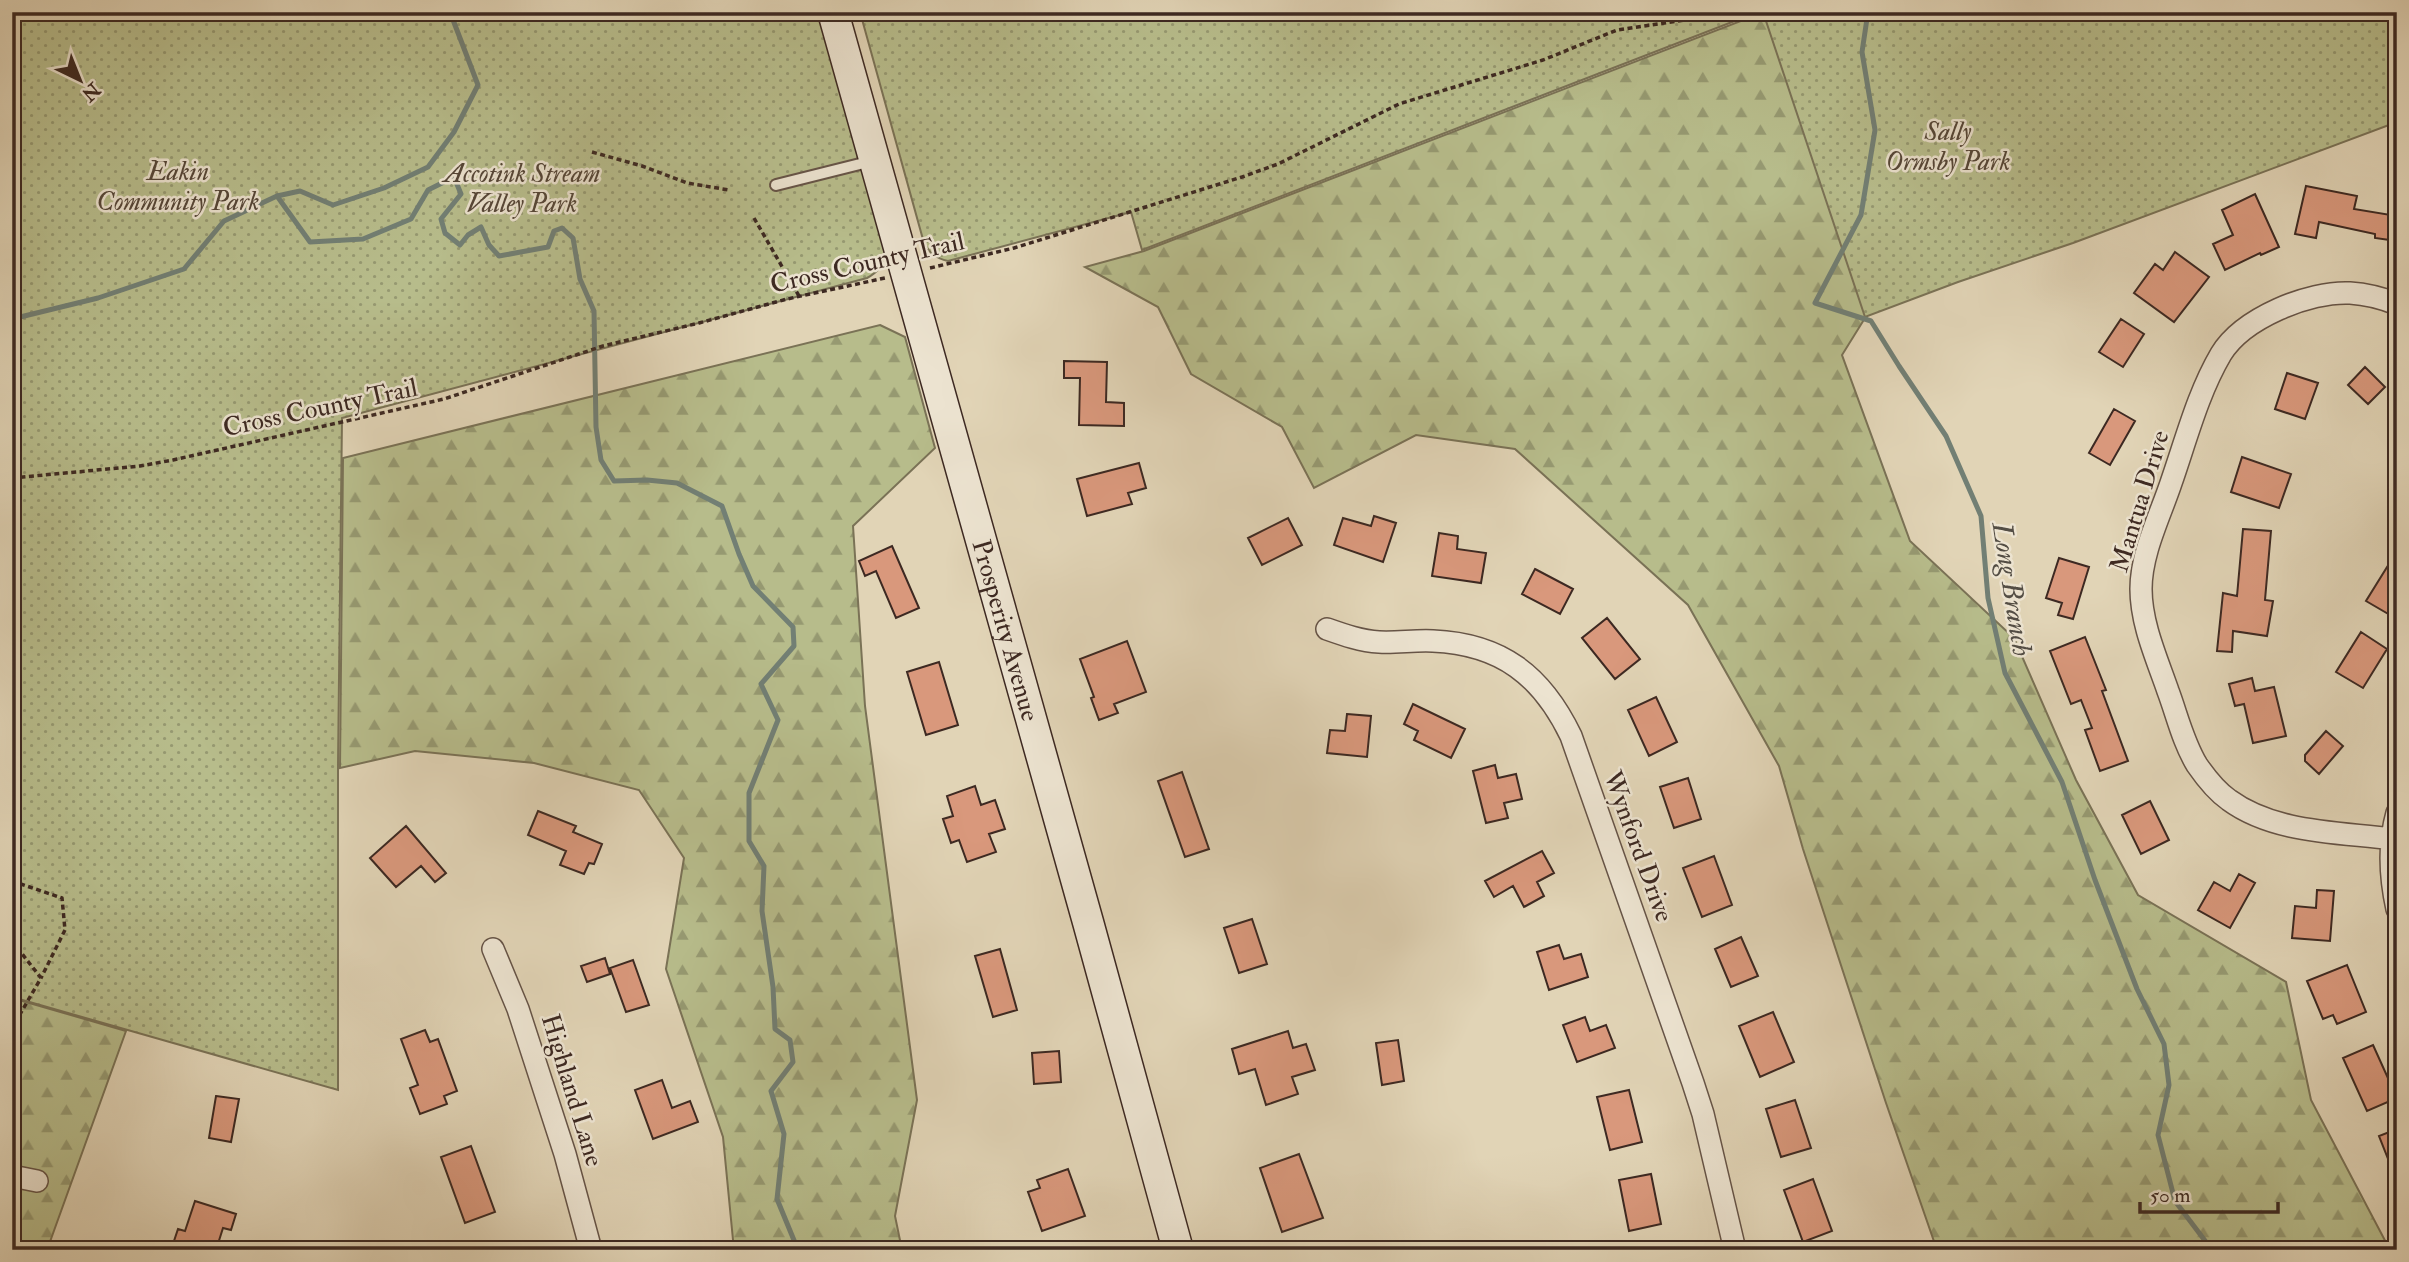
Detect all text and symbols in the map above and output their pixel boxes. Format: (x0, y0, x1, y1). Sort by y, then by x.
north arrow (46, 46, 116, 116)
text: N (76, 76, 106, 107)
park label: Sally Ormsby Park (1886, 116, 2010, 178)
park label: Eakin Community Park (97, 156, 259, 218)
park label: Accotink Stream Valley Park (441, 158, 600, 220)
street label: Cross County Trail (767, 225, 968, 301)
street label: Cross County Trail (220, 372, 421, 444)
street label: Mantua Drive (2103, 426, 2177, 576)
water label: Long Branch (1983, 519, 2039, 659)
street label: Prosperity Avenue (965, 536, 1046, 725)
street label: Wynford Drive (1596, 766, 1680, 926)
street label: Highland Lane (534, 1010, 610, 1170)
scale bar (2140, 1171, 2278, 1215)
text: 50 m (2150, 1182, 2191, 1209)

